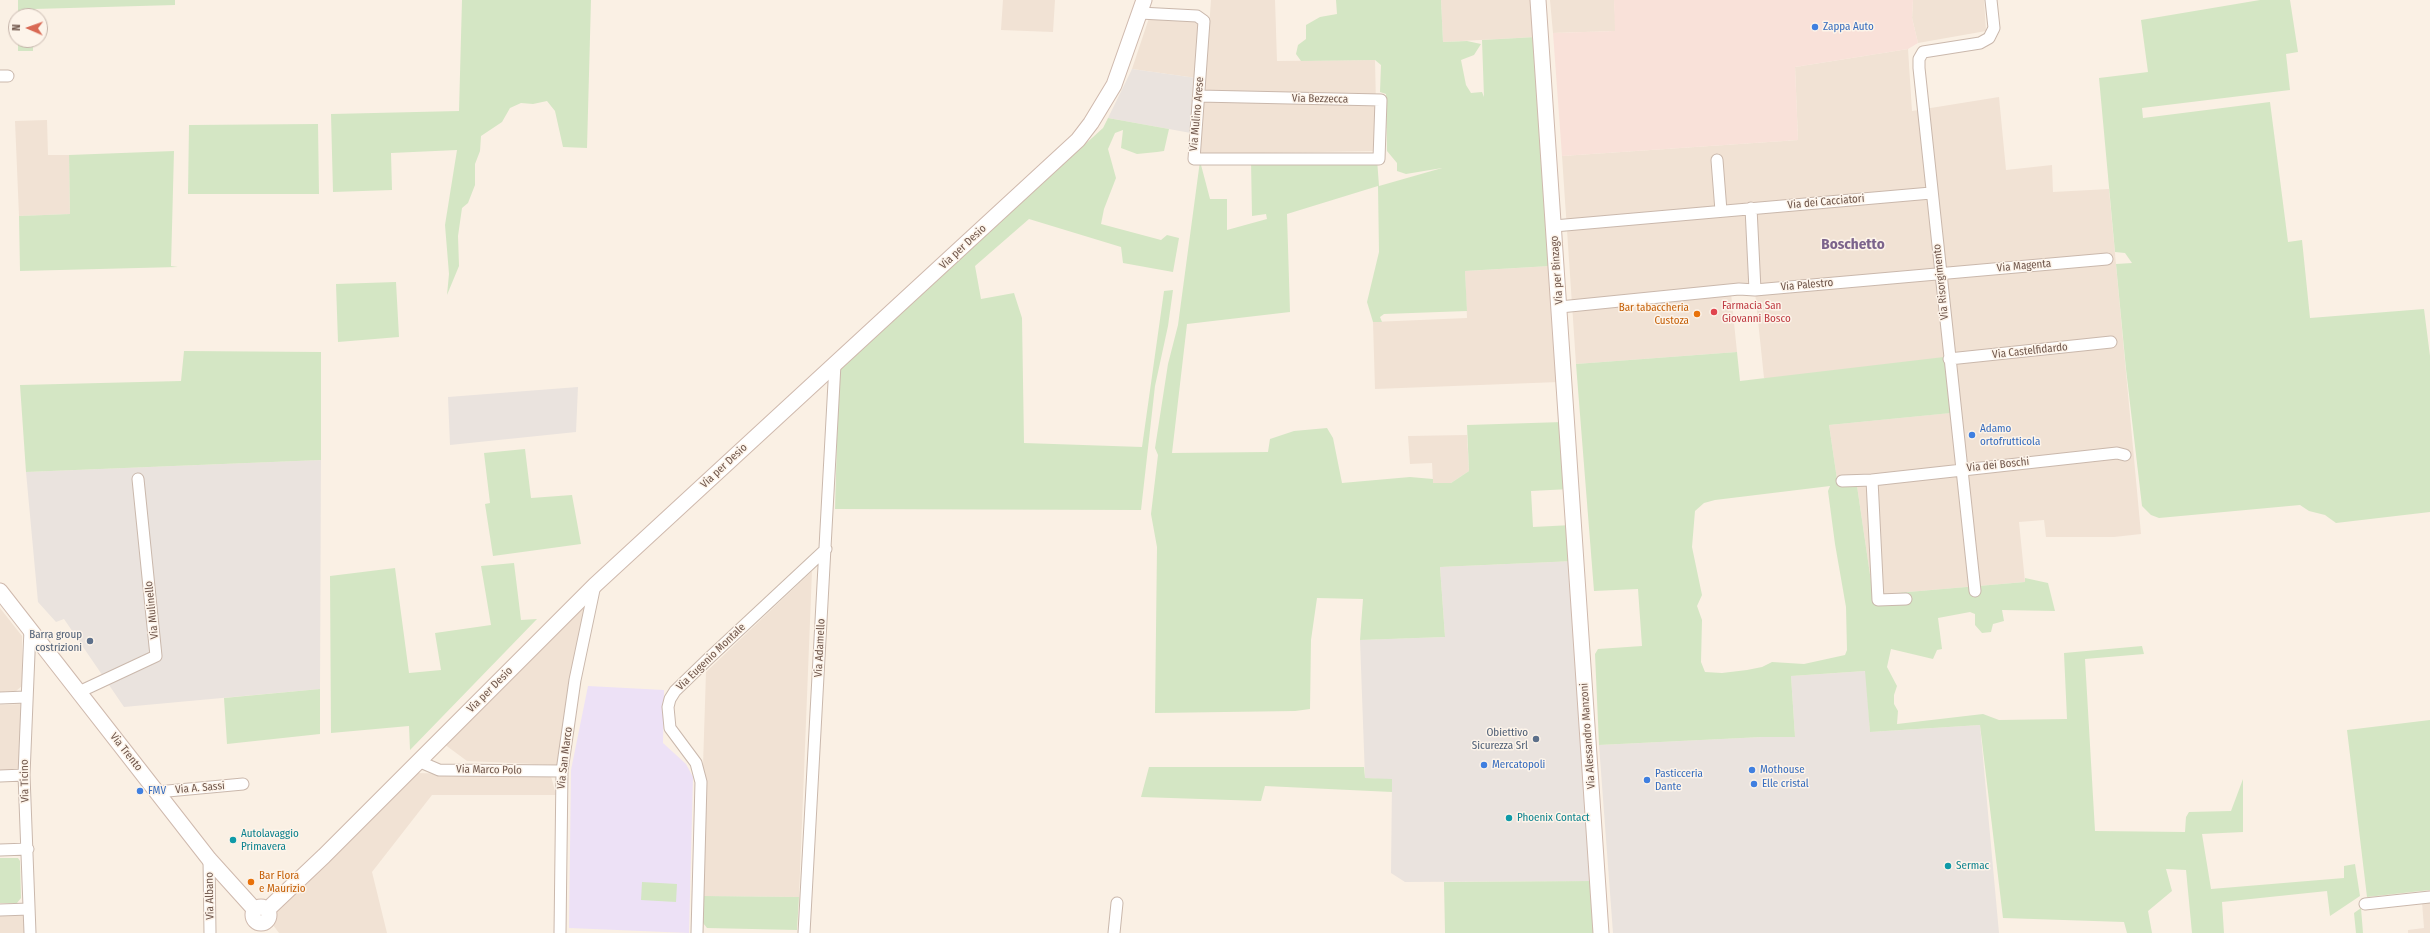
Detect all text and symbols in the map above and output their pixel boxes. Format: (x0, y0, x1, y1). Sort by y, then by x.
north arrow (8, 8, 48, 48)
place label: Zappa Auto (1823, 20, 1874, 34)
marker: Zappa Auto (1810, 22, 1820, 32)
text: N (10, 24, 23, 31)
street label: Via Mulino Arese (1187, 76, 1207, 152)
street label: Via Bezzecca (1292, 92, 1348, 106)
street label: Via dei Cacciatori (1787, 192, 1865, 212)
street label: Via per Desio (937, 222, 989, 272)
street label: Via per Binzago (1548, 235, 1566, 305)
district label: Boschetto (1821, 236, 1885, 254)
street label: Via Risorgimento (1930, 243, 1952, 321)
street label: Via Magenta (1996, 257, 2052, 275)
street label: Via Palestro (1780, 276, 1834, 294)
place label: Farmacia San Giovanni Bosco (1722, 299, 1791, 325)
place label: Bar tabaccheria Custoza (1619, 301, 1689, 327)
marker: Farmacia San Giovanni Bosco (1709, 307, 1719, 317)
marker: Bar tabaccheria Custoza (1692, 309, 1702, 319)
street label: Via Castelfidardo (1992, 340, 2068, 362)
place label: Adamo ortofrutticola (1980, 422, 2040, 448)
marker: Adamo ortofrutticola (1967, 430, 1977, 440)
street label: Via per Desio (698, 441, 750, 491)
street label: Via dei Boschi (1966, 455, 2030, 475)
street label: Via Mulinello (142, 580, 162, 640)
street label: Via Adamello (812, 618, 828, 678)
street label: Via Eugenio Montale (674, 621, 748, 693)
place label: Barra group costrizioni (29, 628, 82, 654)
marker: Barra group costrizioni (85, 636, 95, 646)
street label: Via per Desio (464, 664, 516, 716)
street label: Via Alessandro Manzoni (1578, 683, 1598, 789)
street label: Via San Marco (555, 726, 575, 790)
place label: Obiettivo Sicurezza Srl (1472, 726, 1528, 752)
street label: Via Trento (107, 730, 145, 774)
marker: Obiettivo Sicurezza Srl (1531, 734, 1541, 744)
place label: Mercatopoli (1492, 758, 1545, 772)
street label: Via Ticino (18, 759, 32, 803)
marker: Mercatopoli (1479, 760, 1489, 770)
street label: Via Marco Polo (456, 763, 522, 777)
place label: Mothouse (1760, 763, 1805, 777)
marker: Mothouse (1747, 765, 1757, 775)
place label: Pasticceria Dante (1655, 767, 1703, 793)
marker: Pasticceria Dante (1642, 775, 1652, 785)
place label: Elle cristal (1762, 777, 1809, 791)
street label: Via A. Sassi (175, 779, 225, 797)
marker: Elle cristal (1749, 779, 1759, 789)
place label: FMV (148, 784, 166, 798)
marker: FMV (135, 786, 145, 796)
place label: Phoenix Contact (1517, 811, 1590, 825)
marker: Phoenix Contact (1504, 813, 1514, 823)
place label: Autolavaggio Primavera (241, 827, 299, 853)
marker: Autolavaggio Primavera (228, 835, 238, 845)
place label: Sermac (1956, 859, 1989, 873)
marker: Sermac (1943, 861, 1953, 871)
place label: Bar Flora e Maurizio (259, 869, 305, 895)
street label: Via Albano (203, 872, 217, 920)
marker: Bar Flora e Maurizio (246, 877, 256, 887)

